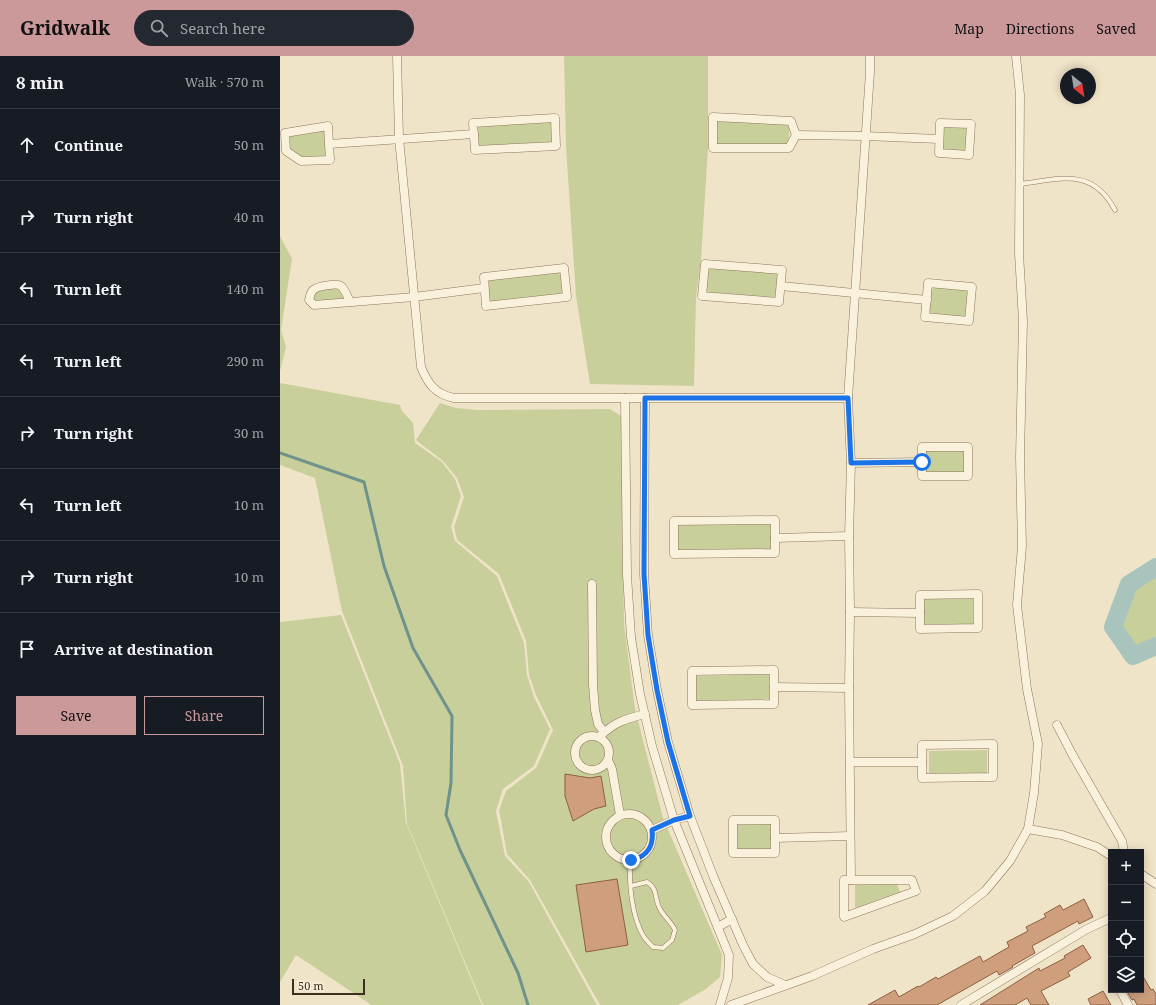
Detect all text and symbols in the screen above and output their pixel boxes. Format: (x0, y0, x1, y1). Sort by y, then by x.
search box (134, 10, 414, 46)
text: Gridwalk (20, 15, 110, 41)
icon: search (148, 17, 170, 39)
text: Search here (180, 18, 265, 38)
text: Map (954, 19, 984, 38)
text: Directions (1006, 19, 1074, 38)
text: Saved (1096, 19, 1136, 38)
north arrow (1060, 68, 1096, 104)
text: 8 min (16, 71, 64, 94)
text: Walk · 570 m (185, 73, 264, 91)
icon: ahead (16, 134, 38, 156)
text: Continue (54, 135, 123, 155)
text: 50 m (234, 136, 264, 154)
icon: right (16, 206, 38, 228)
text: Turn right (54, 207, 133, 227)
text: 40 m (234, 208, 264, 226)
icon: left (16, 278, 38, 300)
text: Turn left (54, 279, 122, 299)
text: 140 m (227, 280, 264, 298)
icon: left (16, 350, 38, 372)
text: Turn left (54, 351, 122, 371)
text: 290 m (227, 352, 264, 370)
icon: right (16, 422, 38, 444)
text: Turn right (54, 423, 133, 443)
text: 30 m (234, 424, 264, 442)
route start (913, 453, 931, 471)
icon: left (16, 494, 38, 516)
text: Turn left (54, 495, 122, 515)
text: 10 m (234, 496, 264, 514)
icon: right (16, 566, 38, 588)
text: Turn right (54, 567, 133, 587)
text: 10 m (234, 568, 264, 586)
icon: arrive (16, 638, 38, 660)
text: Arrive at destination (54, 639, 213, 659)
button: Save (16, 696, 136, 735)
button: Share (144, 696, 264, 735)
map controls (1108, 849, 1144, 993)
button: + (1108, 849, 1144, 885)
route end (622, 851, 640, 869)
button: − (1108, 885, 1144, 921)
button: locate (1108, 921, 1144, 957)
button: layers (1108, 957, 1144, 993)
scale bar (292, 977, 365, 996)
text: 50 m (298, 978, 324, 993)

